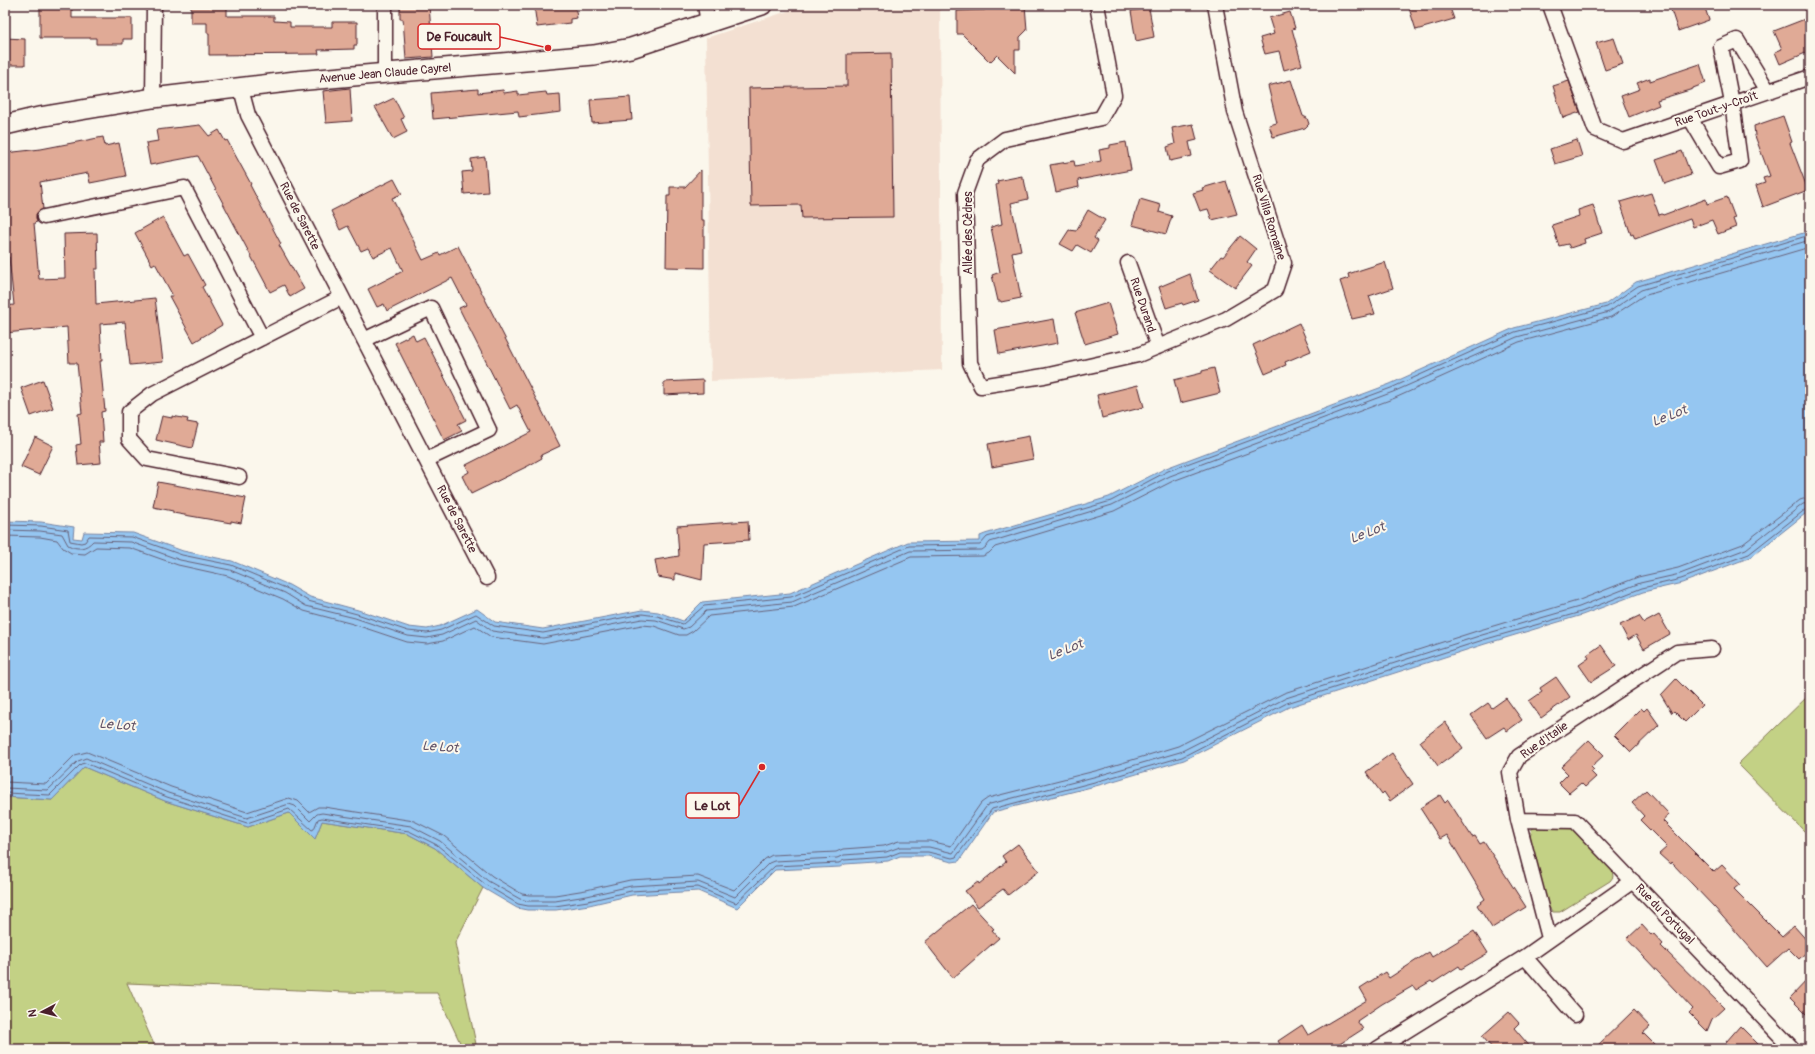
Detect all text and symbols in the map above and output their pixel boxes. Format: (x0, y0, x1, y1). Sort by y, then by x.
callout: De Foucault (418, 24, 500, 49)
text: De Foucault (426, 29, 492, 45)
street label: Avenue Jean Claude Cayrel (318, 60, 452, 87)
street label: Rue Tout-y-Croît (1673, 88, 1760, 131)
street label: Rue Villa Romaine (1248, 173, 1289, 262)
street label: Rue de Sarette (276, 180, 323, 253)
street label: Allée des Cèdres (961, 191, 976, 275)
street label: Rue Durand (1126, 276, 1159, 335)
water label: Le Lot (1650, 401, 1691, 430)
street label: Rue de Sarette (433, 483, 480, 556)
water label: Le Lot (1348, 518, 1389, 547)
water label: Le Lot (1046, 635, 1087, 664)
water label: Le Lot (98, 716, 137, 734)
street label: Rue d'Italie (1518, 719, 1571, 762)
water label: Le Lot (421, 738, 460, 756)
callout: Le Lot (686, 793, 739, 818)
text: Le Lot (694, 798, 731, 814)
street label: Rue du Portugal (1632, 881, 1697, 948)
north arrow (22, 992, 62, 1032)
text: N (26, 1008, 39, 1018)

